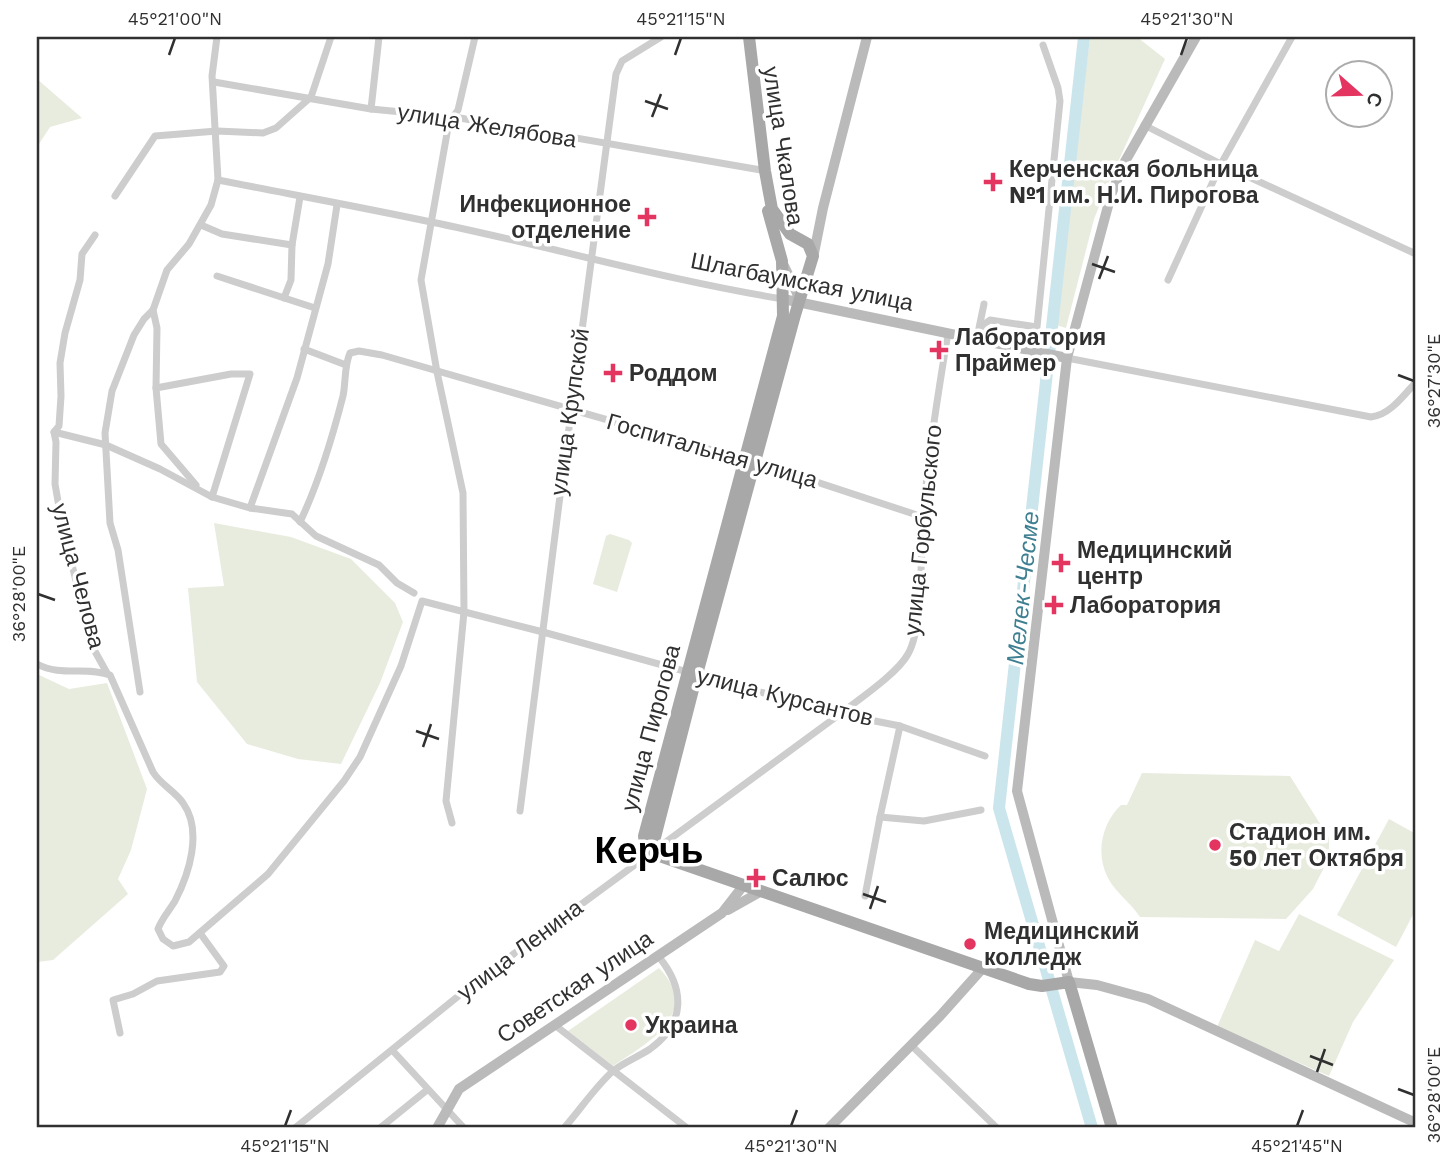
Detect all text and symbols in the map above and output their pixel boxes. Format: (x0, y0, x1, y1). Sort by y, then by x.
text: 45°21'00"N (128, 8, 222, 29)
text: 45°21'15"N (636, 8, 726, 29)
text: 45°21'30"N (1140, 8, 1234, 29)
north arrow (1324, 60, 1394, 130)
street label: улица Чкалова (757, 64, 809, 228)
text: С (1361, 89, 1388, 110)
street label: улица Желябова (396, 99, 579, 153)
place label: Керченская больница №1 им. Н.И. Пирогова (1009, 156, 1259, 209)
marker: Керченская больница №1 им. Н.И. Пирогова (983, 172, 1003, 192)
place label: Инфекционное отделение (459, 191, 631, 244)
marker: Инфекционное отделение (637, 207, 657, 227)
street label: Шлагбаумская улица (688, 247, 916, 317)
place label: Лаборатория Праймер (955, 324, 1106, 377)
street label: улица Крупской (545, 327, 595, 497)
text: 36°27'30"E (1423, 334, 1444, 428)
marker: Лаборатория Праймер (929, 340, 949, 360)
place label: Роддом (629, 360, 717, 387)
marker: Роддом (603, 363, 623, 383)
street label: Госпитальная улица (604, 408, 821, 494)
street label: улица Горбульского (898, 423, 948, 637)
street label: улица Челова (46, 500, 110, 652)
water label: Мелек-Чесме (1001, 510, 1045, 666)
place label: Медицинский центр (1077, 537, 1232, 590)
text: 36°28'00"E (8, 546, 29, 642)
marker: Медицинский центр (1051, 553, 1071, 573)
place label: Лаборатория (1070, 592, 1221, 619)
marker: Лаборатория (1044, 595, 1064, 615)
street label: улица Пирогова (616, 642, 686, 814)
street label: улица Курсантов (694, 662, 876, 732)
place label: Стадион им. 50 лет Октября (1229, 819, 1404, 872)
district label: Керчь (594, 829, 704, 872)
marker: Стадион им. 50 лет Октября (1207, 837, 1223, 853)
place label: Салюс (772, 865, 849, 892)
marker: Салюс (746, 868, 766, 888)
street label: улица Ленина (452, 894, 588, 1006)
place label: Медицинский колледж (984, 918, 1139, 971)
street label: Советская улица (492, 925, 658, 1049)
marker: Медицинский колледж (962, 936, 978, 952)
place label: Украина (645, 1012, 738, 1039)
marker: Украина (623, 1017, 639, 1033)
text: 36°28'00"E (1423, 1047, 1444, 1143)
text: 45°21'15"N (240, 1135, 330, 1156)
text: 45°21'30"N (744, 1135, 838, 1156)
text: 45°21'45"N (1251, 1135, 1343, 1156)

